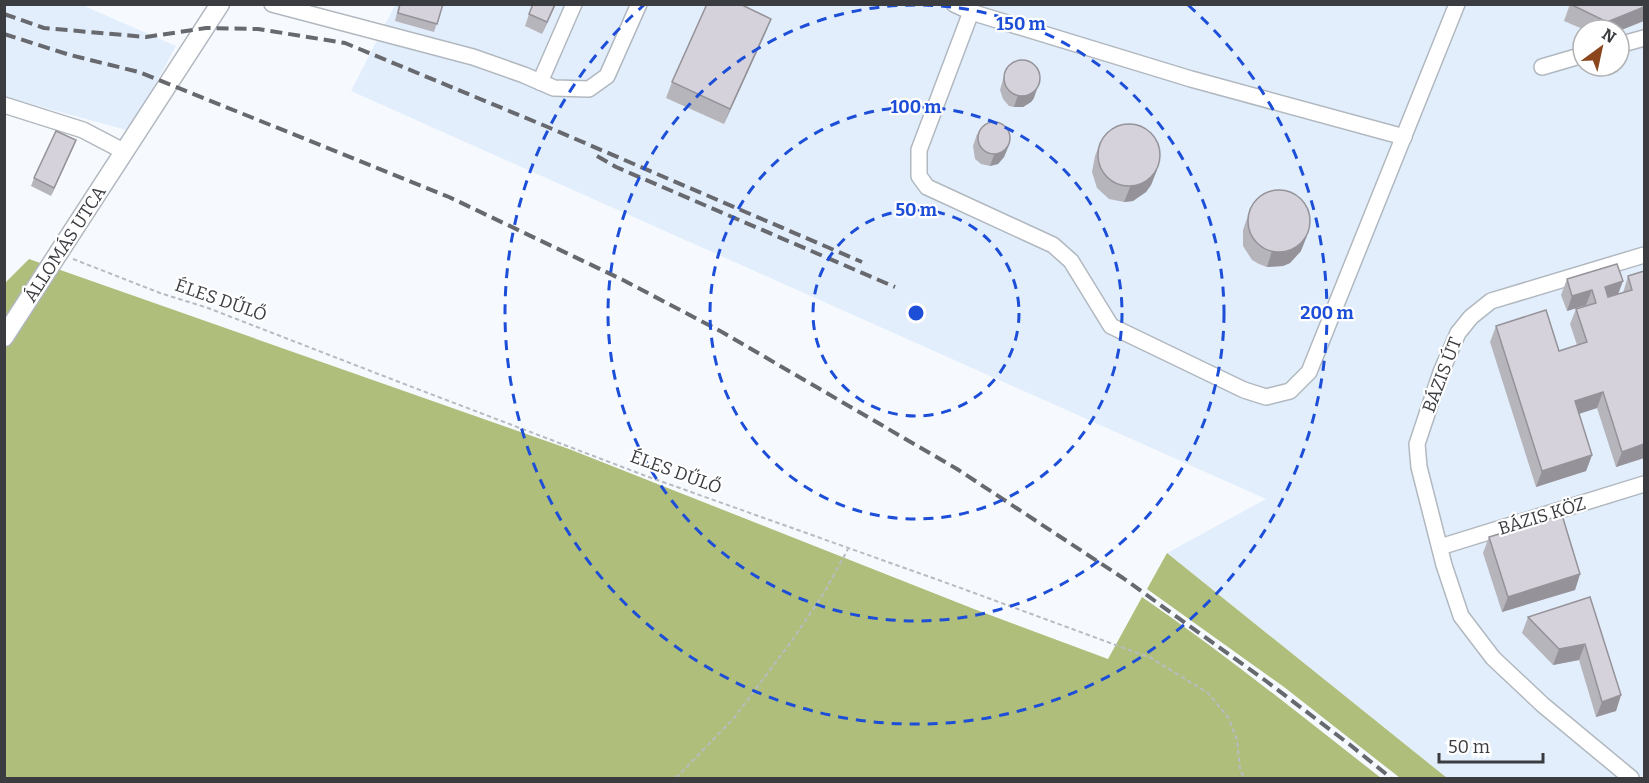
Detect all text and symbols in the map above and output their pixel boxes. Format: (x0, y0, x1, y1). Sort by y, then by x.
text: 150 m (996, 13, 1046, 35)
north arrow (1571, 18, 1631, 78)
text: N (1599, 25, 1619, 47)
text: 100 m (890, 96, 942, 118)
street label: ÁLLOMÁS UTCA (19, 182, 111, 306)
text: 50 m (895, 199, 937, 221)
street label: ÉLES DŰLŐ (172, 273, 270, 326)
text: 200 m (1300, 302, 1354, 324)
centre of rings (906, 303, 926, 323)
street label: BÁZIS ÚT (1417, 334, 1466, 416)
street label: ÉLES DŰLŐ (627, 444, 725, 499)
street label: BÁZIS KÖZ (1496, 492, 1588, 540)
scale bar (1439, 726, 1542, 764)
text: 50 m (1448, 736, 1490, 758)

